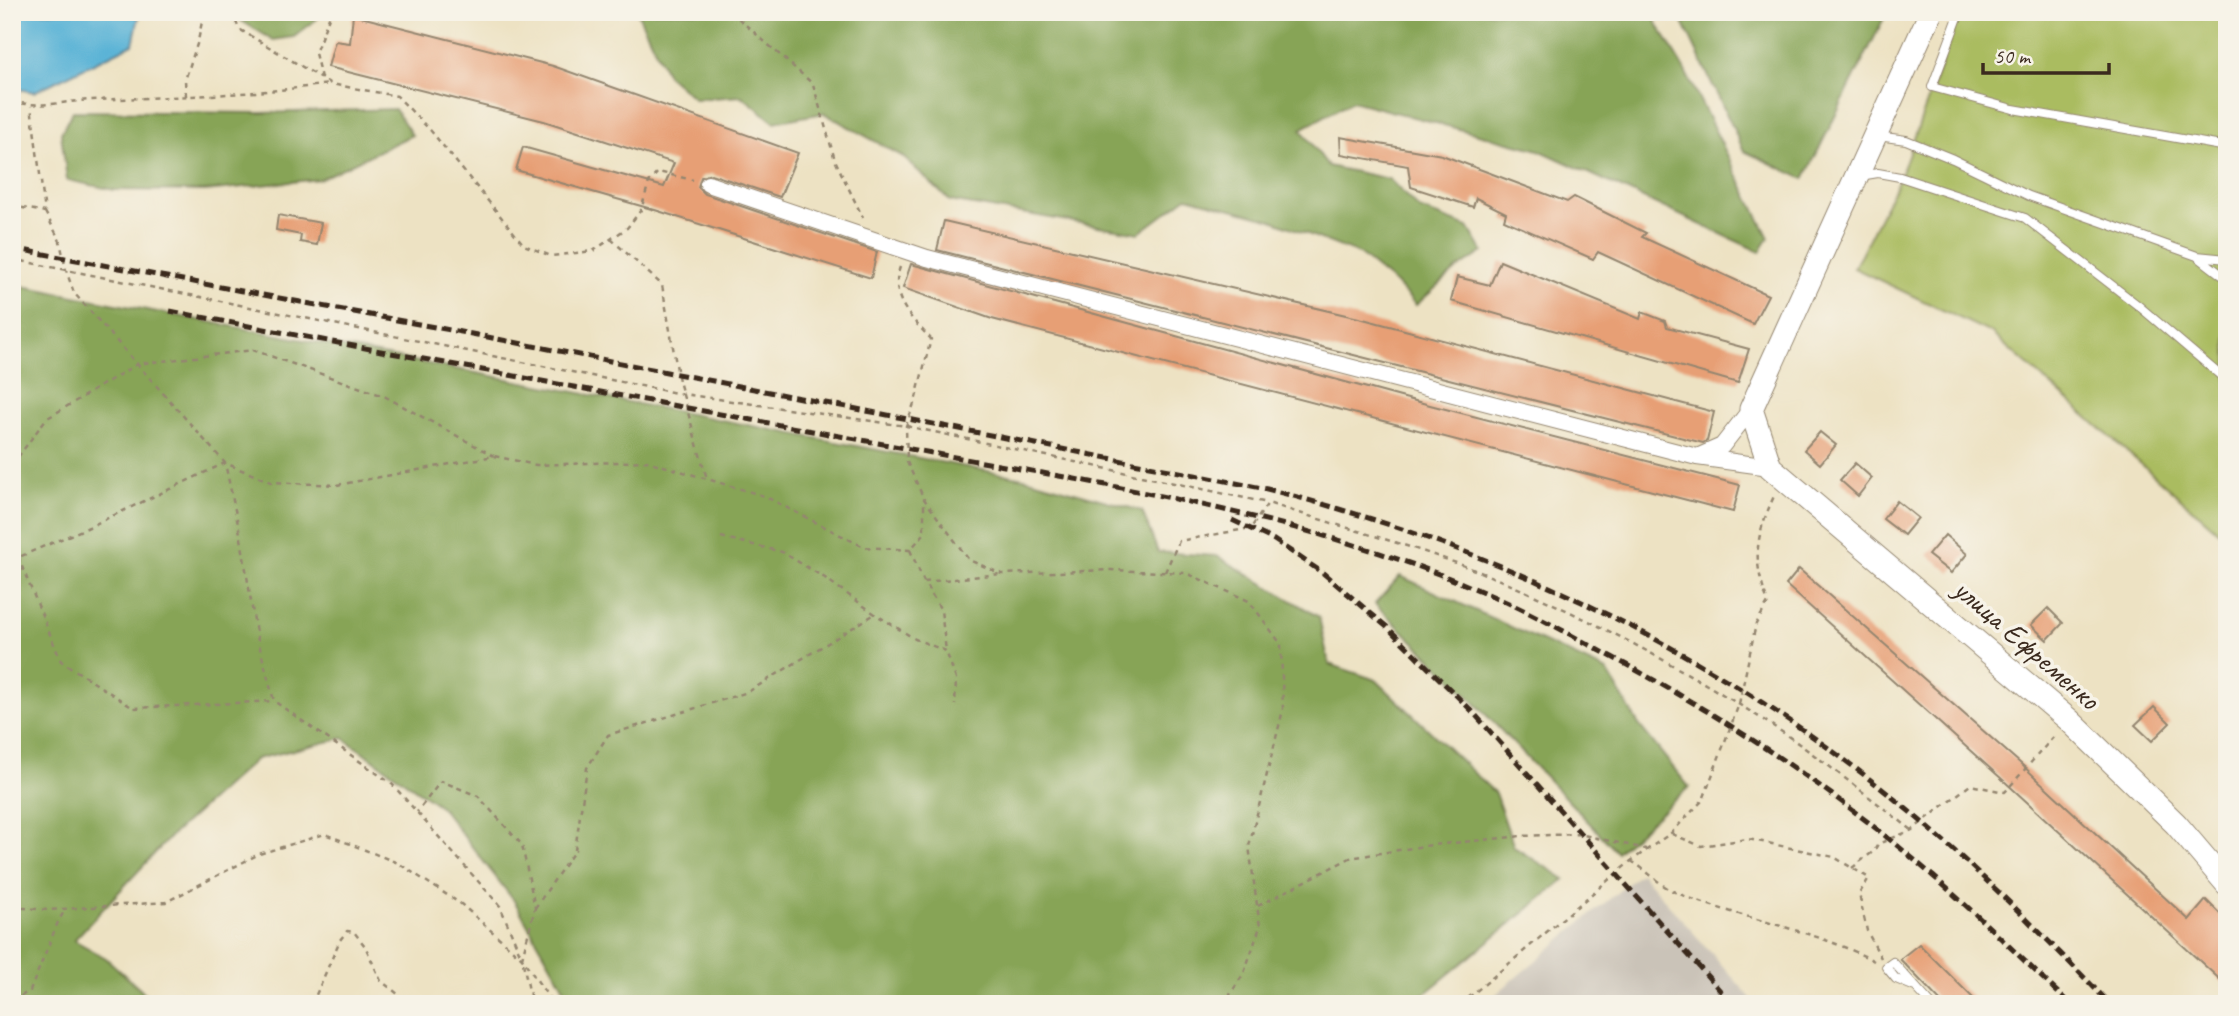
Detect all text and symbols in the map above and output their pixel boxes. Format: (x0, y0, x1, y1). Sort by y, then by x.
scale bar (1983, 32, 2110, 76)
text: 50 m (1994, 43, 2032, 69)
street label: улица Ефременко (1945, 569, 2109, 719)

